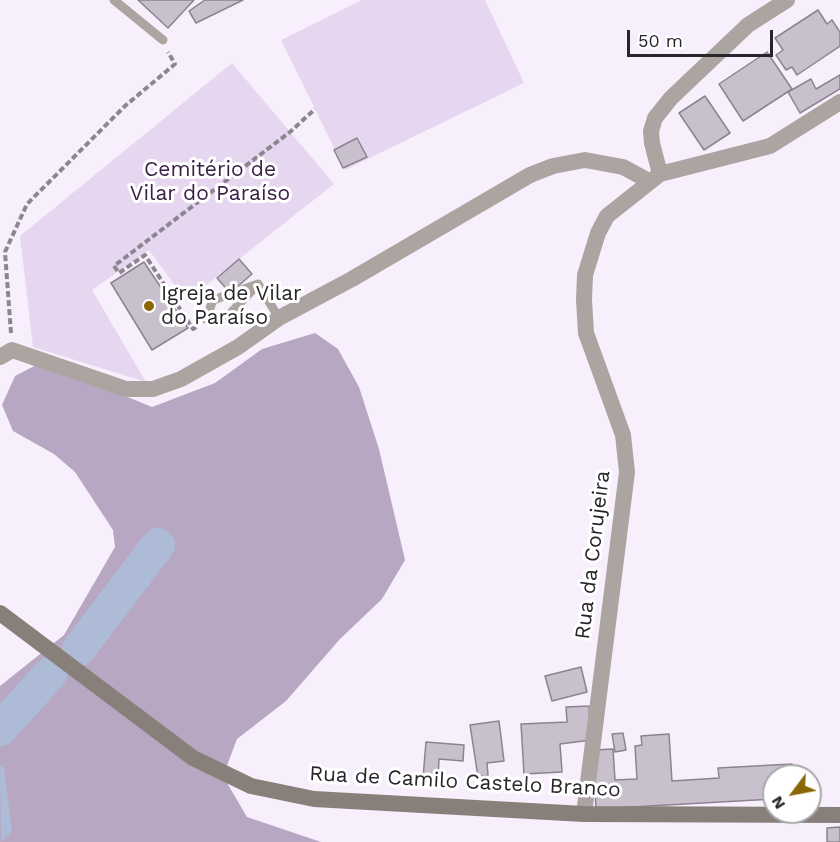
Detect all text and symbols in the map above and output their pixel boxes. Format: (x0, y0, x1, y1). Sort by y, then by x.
scale bar (630, 18, 776, 56)
text: 50 m (638, 30, 683, 51)
park label: Cemitério de Vilar do Paraíso (130, 157, 290, 207)
place label: Igreja de Vilar do Paraíso (161, 281, 302, 331)
marker: Igreja de Vilar do Paraíso (142, 299, 156, 313)
street label: Rua da Corujeira (570, 469, 616, 641)
street label: Rua de Camilo Castelo Branco (309, 761, 621, 803)
north arrow (762, 764, 822, 824)
text: N (767, 793, 789, 813)

